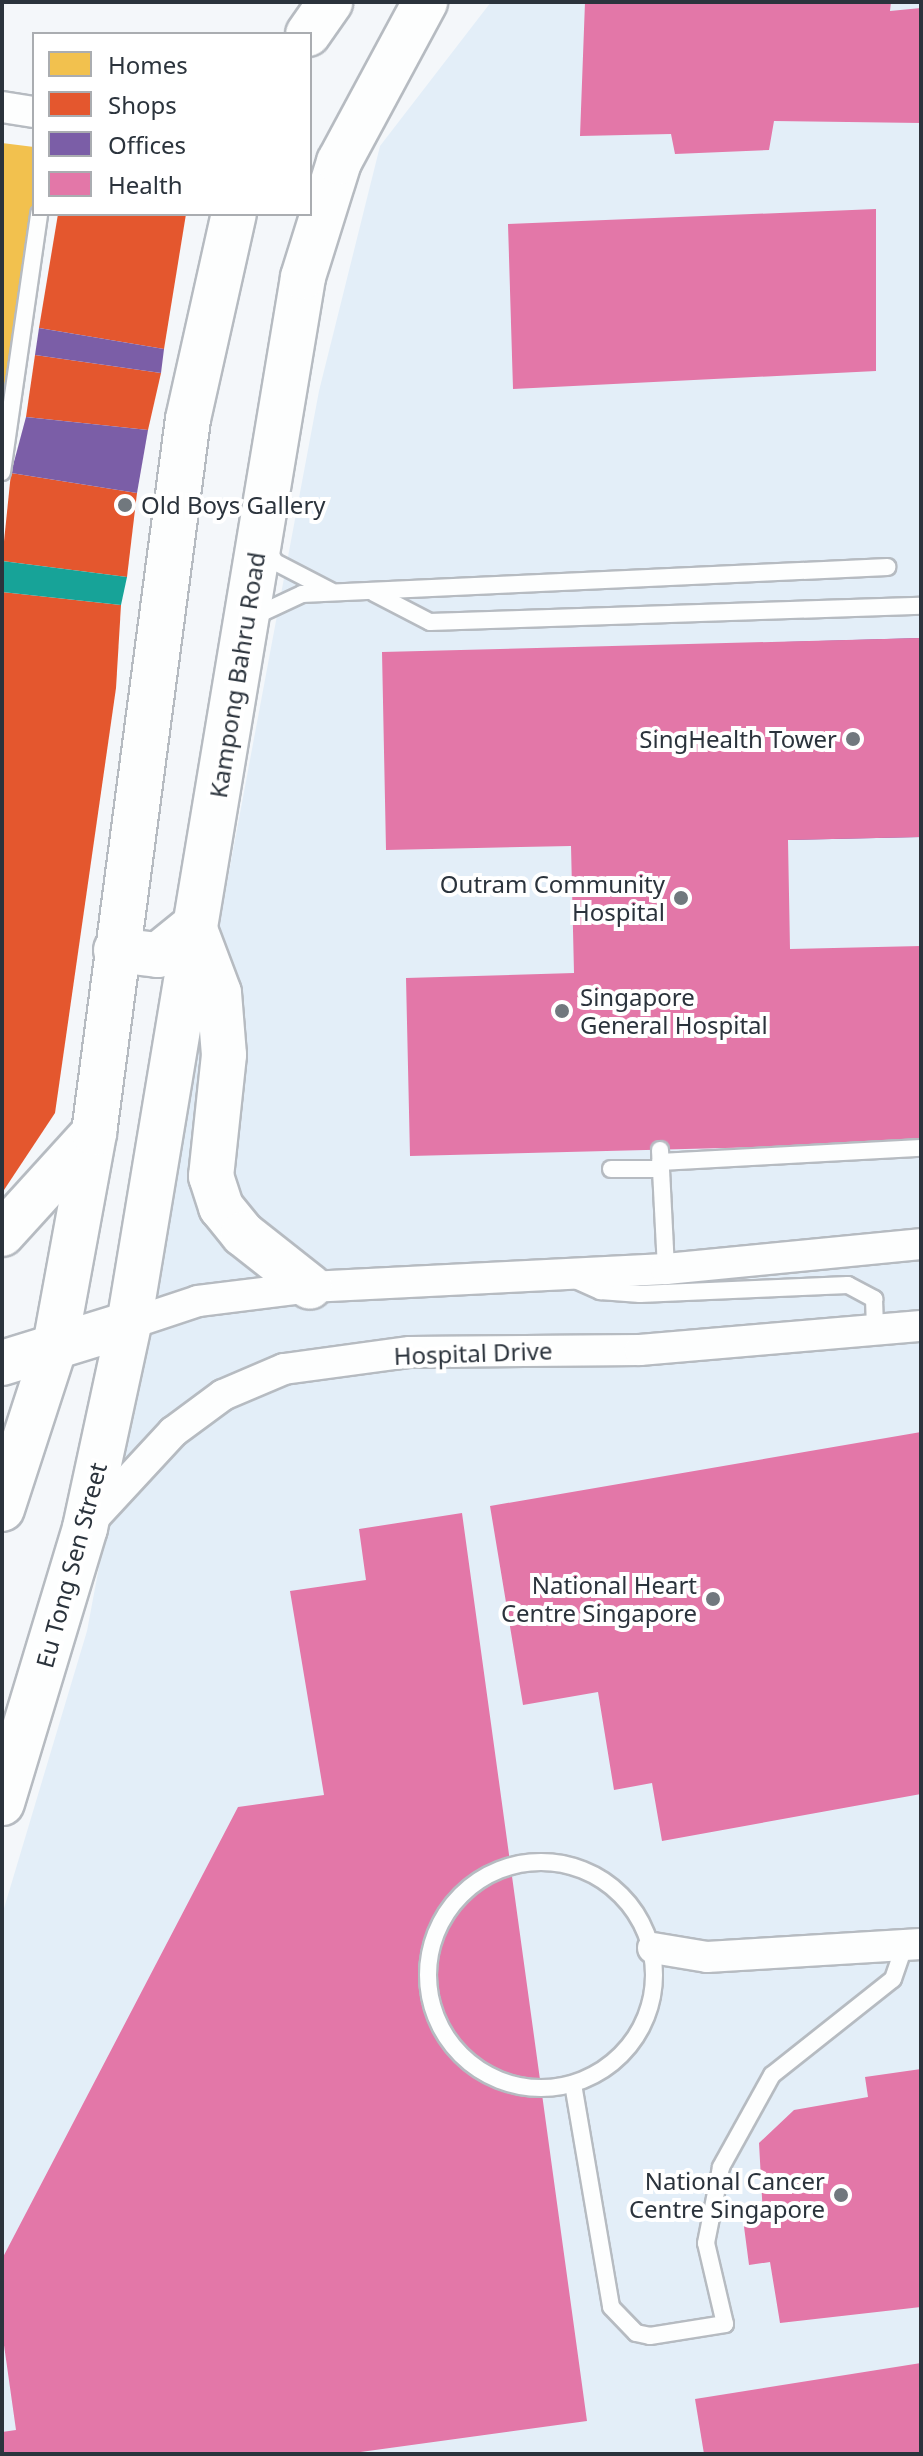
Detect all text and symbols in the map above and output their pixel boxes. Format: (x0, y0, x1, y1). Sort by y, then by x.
legend (32, 32, 312, 216)
text: Homes (108, 48, 188, 81)
text: Shops (108, 88, 177, 121)
text: Offices (108, 128, 186, 161)
text: Health (108, 168, 182, 201)
place label: Old Boys Gallery (141, 491, 326, 519)
marker: Old Boys Gallery (116, 496, 134, 514)
street label: Kampong Bahru Road (203, 550, 271, 800)
place label: SingHealth Tower (639, 725, 837, 753)
marker: SingHealth Tower (844, 730, 862, 748)
place label: Outram Community Hospital (440, 870, 665, 926)
marker: Outram Community Hospital (672, 889, 690, 907)
place label: Singapore General Hospital (580, 983, 768, 1039)
marker: Singapore General Hospital (551, 1000, 573, 1022)
street label: Hospital Drive (393, 1336, 553, 1370)
street label: Eu Tong Sen Street (30, 1459, 112, 1671)
place label: National Heart Centre Singapore (501, 1571, 697, 1627)
marker: National Heart Centre Singapore (704, 1590, 722, 1608)
place label: National Cancer Centre Singapore (629, 2167, 825, 2223)
marker: National Cancer Centre Singapore (832, 2186, 850, 2204)

